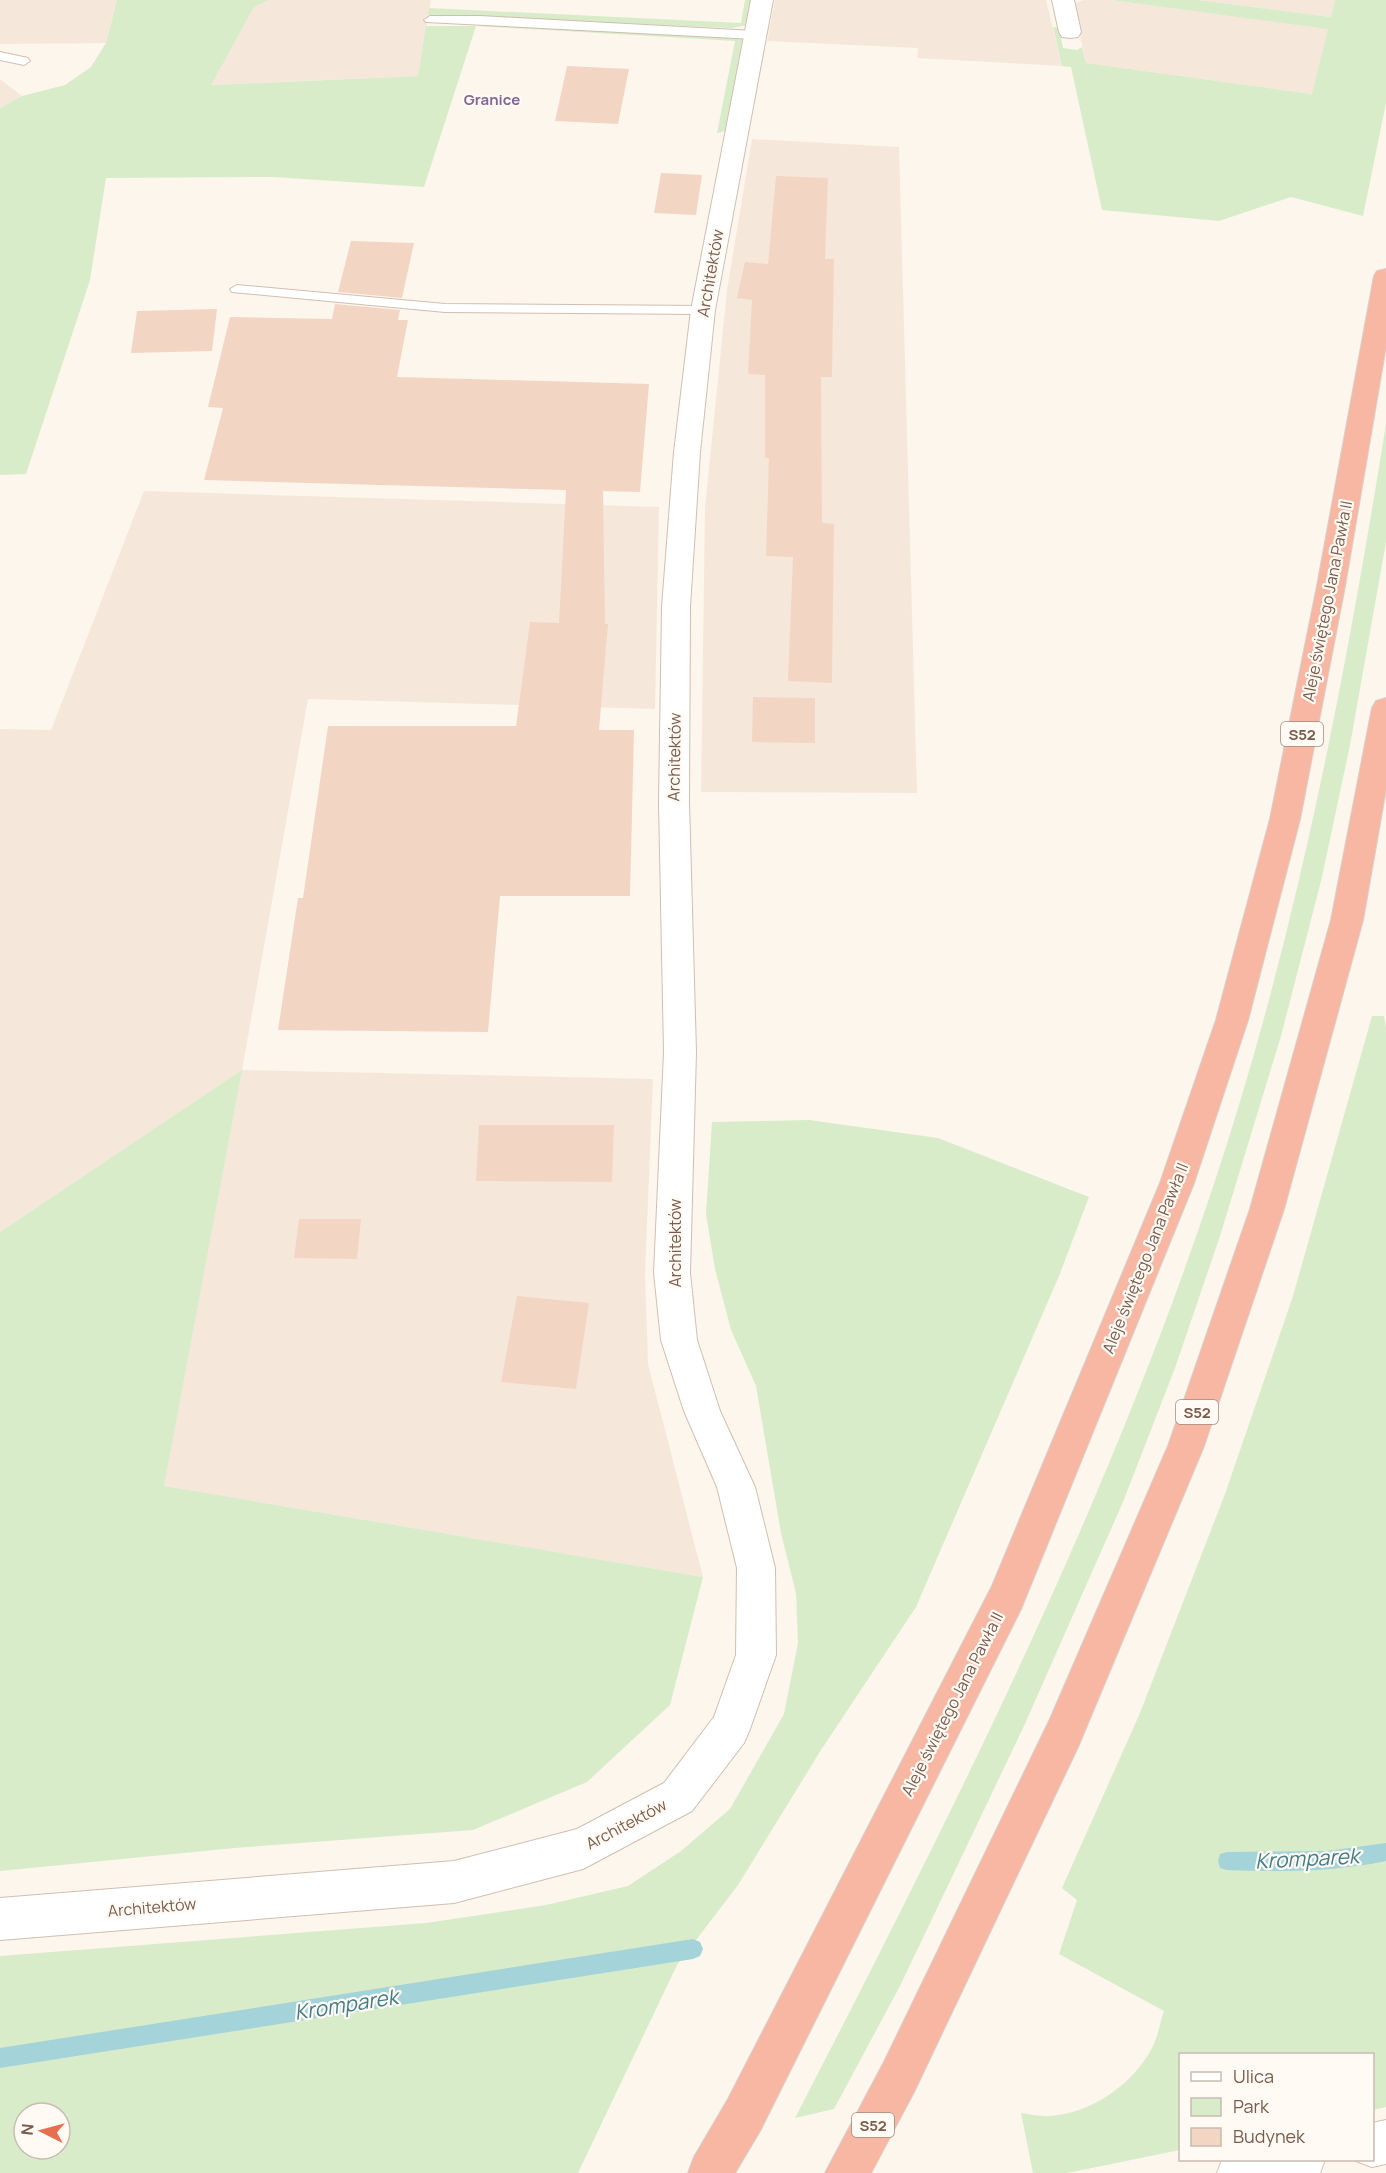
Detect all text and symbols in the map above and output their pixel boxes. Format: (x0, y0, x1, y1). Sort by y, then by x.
district label: Granice (464, 89, 520, 110)
street label: Architektów (691, 227, 729, 319)
street label: Aleje świętego Jana Pawła II (1297, 499, 1357, 703)
street label: Architektów (662, 712, 686, 802)
road number: S52 (1281, 722, 1323, 746)
street label: Aleje świętego Jana Pawła II (1097, 1159, 1193, 1357)
street label: Architektów (664, 1199, 686, 1287)
road number: S52 (1176, 1400, 1218, 1424)
street label: Aleje świętego Jana Pawła II (896, 1608, 1008, 1800)
street label: Architektów (582, 1793, 670, 1855)
water label: Kromparek (1254, 1841, 1362, 1875)
street label: Architektów (107, 1892, 197, 1922)
water label: Kromparek (292, 1982, 402, 2026)
legend (1179, 2053, 1374, 2161)
text: Ulica (1233, 2064, 1274, 2088)
text: Park (1233, 2094, 1270, 2118)
north arrow (12, 2101, 72, 2161)
road number: S52 (852, 2113, 894, 2137)
text: N (16, 2123, 39, 2136)
text: Budynek (1233, 2124, 1306, 2148)

